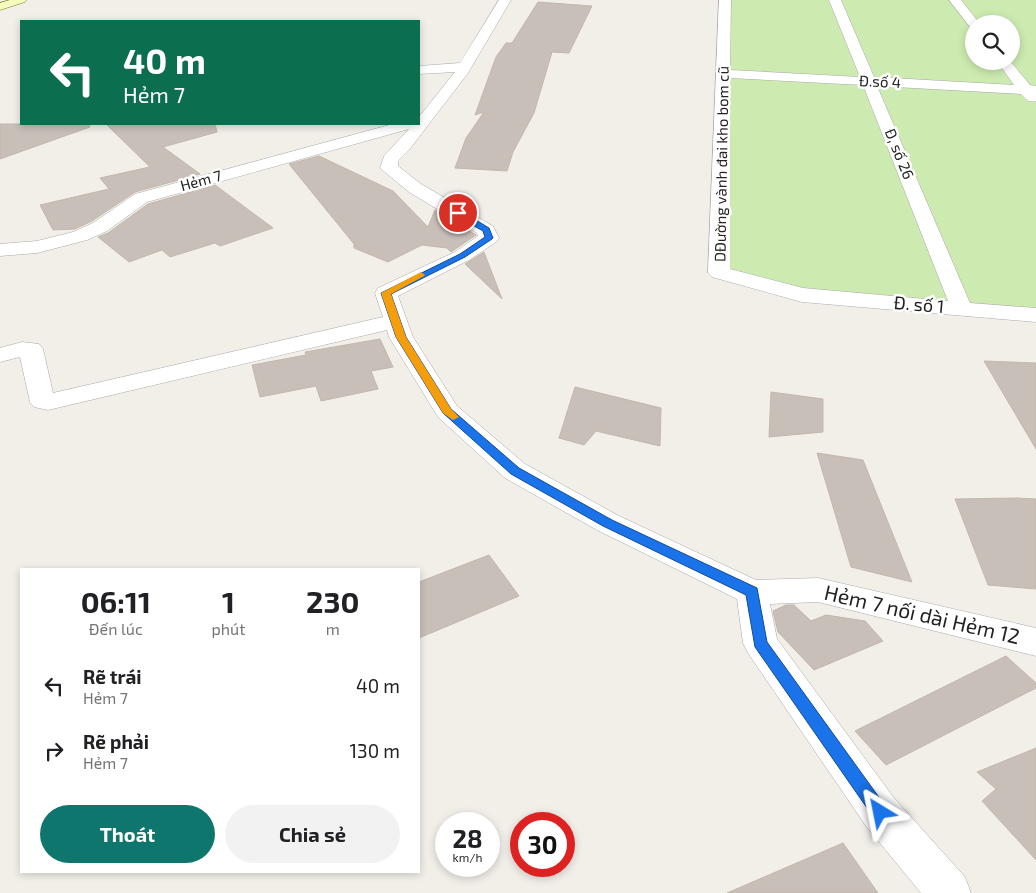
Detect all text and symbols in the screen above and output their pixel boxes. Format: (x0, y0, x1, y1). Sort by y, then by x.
map controls (965, 15, 1020, 70)
button: search (965, 15, 1020, 70)
text: 40 m (123, 39, 206, 81)
icon: left (40, 40, 105, 105)
street label: DĐường vành đai kho bom cũ (710, 66, 732, 262)
street label: Đ.số 4 (859, 71, 902, 91)
text: Hẻm 7 (123, 81, 185, 107)
street label: Đ, số 26 (882, 126, 918, 182)
street label: Hẻm 7 (178, 166, 224, 194)
pin (437, 192, 479, 234)
icon: arrive (444, 199, 472, 227)
street label: Đ. số 1 (893, 291, 945, 317)
street label: Hẻm 7 nối dài Hẻm 12 (822, 579, 1023, 648)
text: 06:11 (81, 583, 151, 619)
text: 1 (222, 583, 235, 619)
text: 230 (306, 583, 359, 619)
text: Đến lúc (89, 619, 143, 638)
text: phút (212, 619, 245, 638)
text: m (326, 619, 340, 638)
text: Rẽ trái (83, 665, 142, 688)
icon: left (40, 672, 68, 700)
text: 40 m (356, 674, 400, 697)
text: Hẻm 7 (83, 688, 128, 707)
text: Rẽ phải (83, 730, 149, 753)
icon: right (40, 737, 68, 765)
text: 130 m (350, 739, 400, 762)
text: Hẻm 7 (83, 753, 128, 772)
position arrow (853, 785, 905, 837)
button: Thoát (40, 805, 215, 863)
button: Chia sẻ (225, 805, 400, 863)
speed limit sign: 30 (510, 812, 575, 877)
text: 28 (452, 823, 483, 853)
text: km/h (453, 850, 482, 864)

